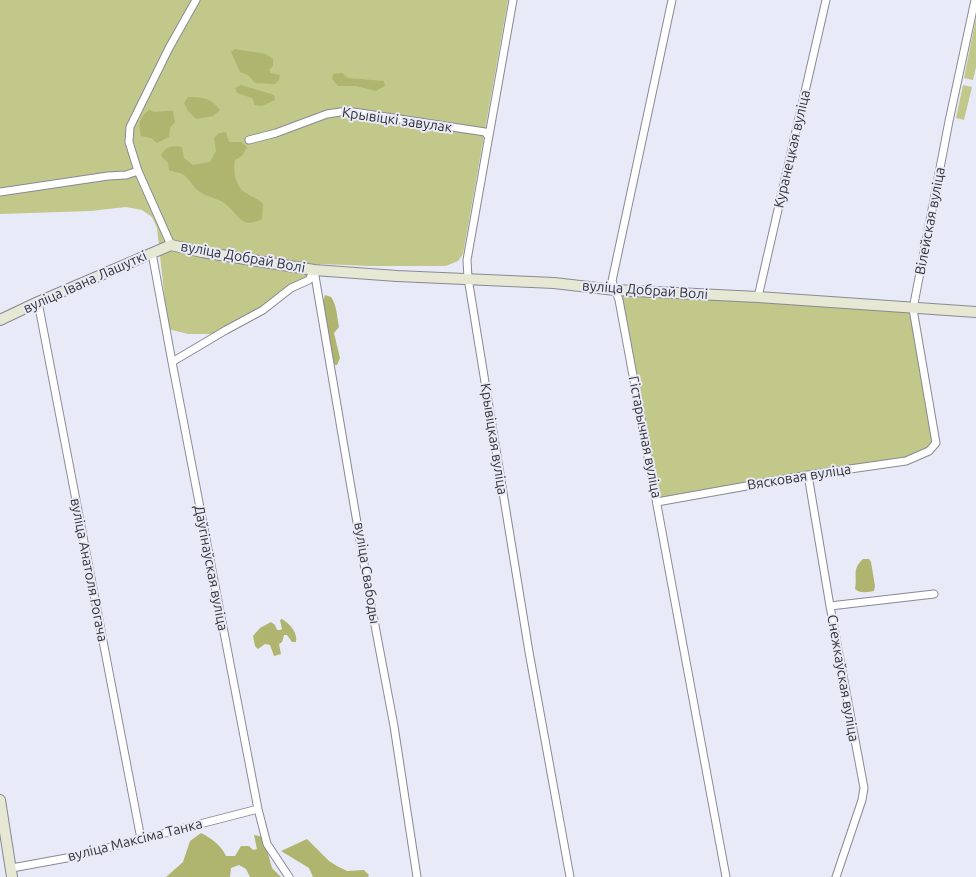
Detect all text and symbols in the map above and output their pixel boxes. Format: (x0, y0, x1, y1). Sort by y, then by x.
street label: Куранецкая вуліца (770, 88, 814, 210)
street label: Крывіцкі завулак (341, 104, 453, 136)
street label: Вілейская вуліца (911, 166, 949, 276)
street label: вуліца Добрай Волі (179, 238, 307, 276)
street label: вуліца Івана Лашуткі (21, 247, 149, 317)
street label: вуліца Добрай Волі (582, 277, 708, 303)
street label: Гістарычная вуліца (625, 374, 665, 500)
street label: Крывіцкая вуліца (477, 382, 511, 496)
street label: Вясковая вуліца (746, 461, 852, 493)
street label: вуліца Анатоля Рогача (67, 497, 111, 643)
street label: Даўгінаўская вуліца (191, 504, 231, 632)
street label: вуліца Свабоды (351, 521, 383, 625)
street label: Снежкаўская вуліца (824, 613, 862, 743)
street label: вуліца Максіма Танка (66, 815, 204, 865)

